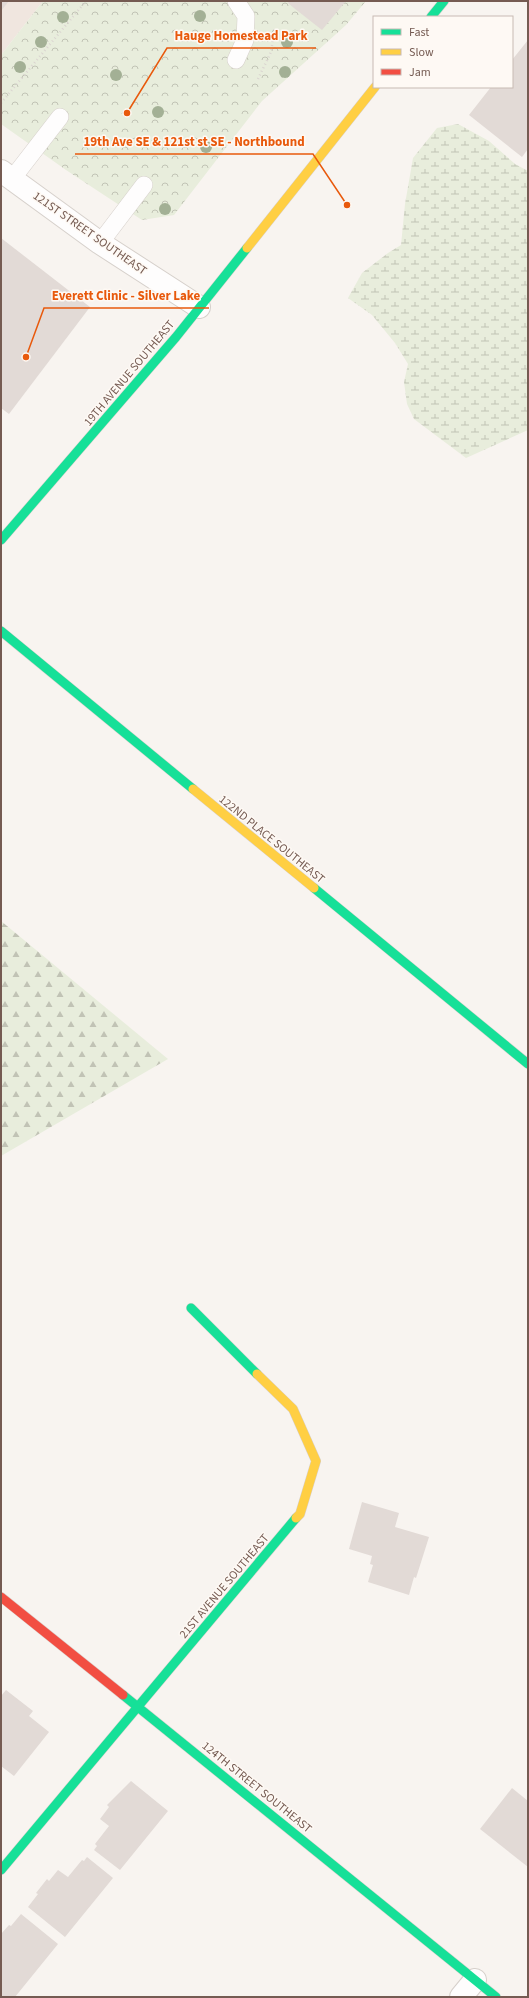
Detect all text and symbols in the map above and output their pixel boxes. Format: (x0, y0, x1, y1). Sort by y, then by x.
legend (373, 16, 513, 88)
callout: Hauge Homestead Park (167, 23, 316, 48)
text: Fast (409, 24, 429, 41)
text: Hauge Homestead Park (174, 27, 308, 45)
text: Slow (409, 44, 434, 61)
text: Jam (409, 64, 431, 81)
callout: 19th Ave SE & 121st st SE - Northbound (75, 129, 313, 154)
text: 19th Ave SE & 121st st SE - Northbound (83, 133, 305, 151)
street label: 121ST STREET SOUTHEAST (29, 188, 151, 280)
callout: Everett Clinic - Silver Lake (44, 283, 209, 308)
text: Everett Clinic - Silver Lake (52, 287, 201, 305)
street label: 19TH AVENUE SOUTHEAST (80, 316, 179, 430)
street label: 122ND PLACE SOUTHEAST (215, 791, 329, 888)
street label: 21ST AVENUE SOUTHEAST (176, 1530, 274, 1642)
street label: 124TH STREET SOUTHEAST (198, 1738, 316, 1838)

